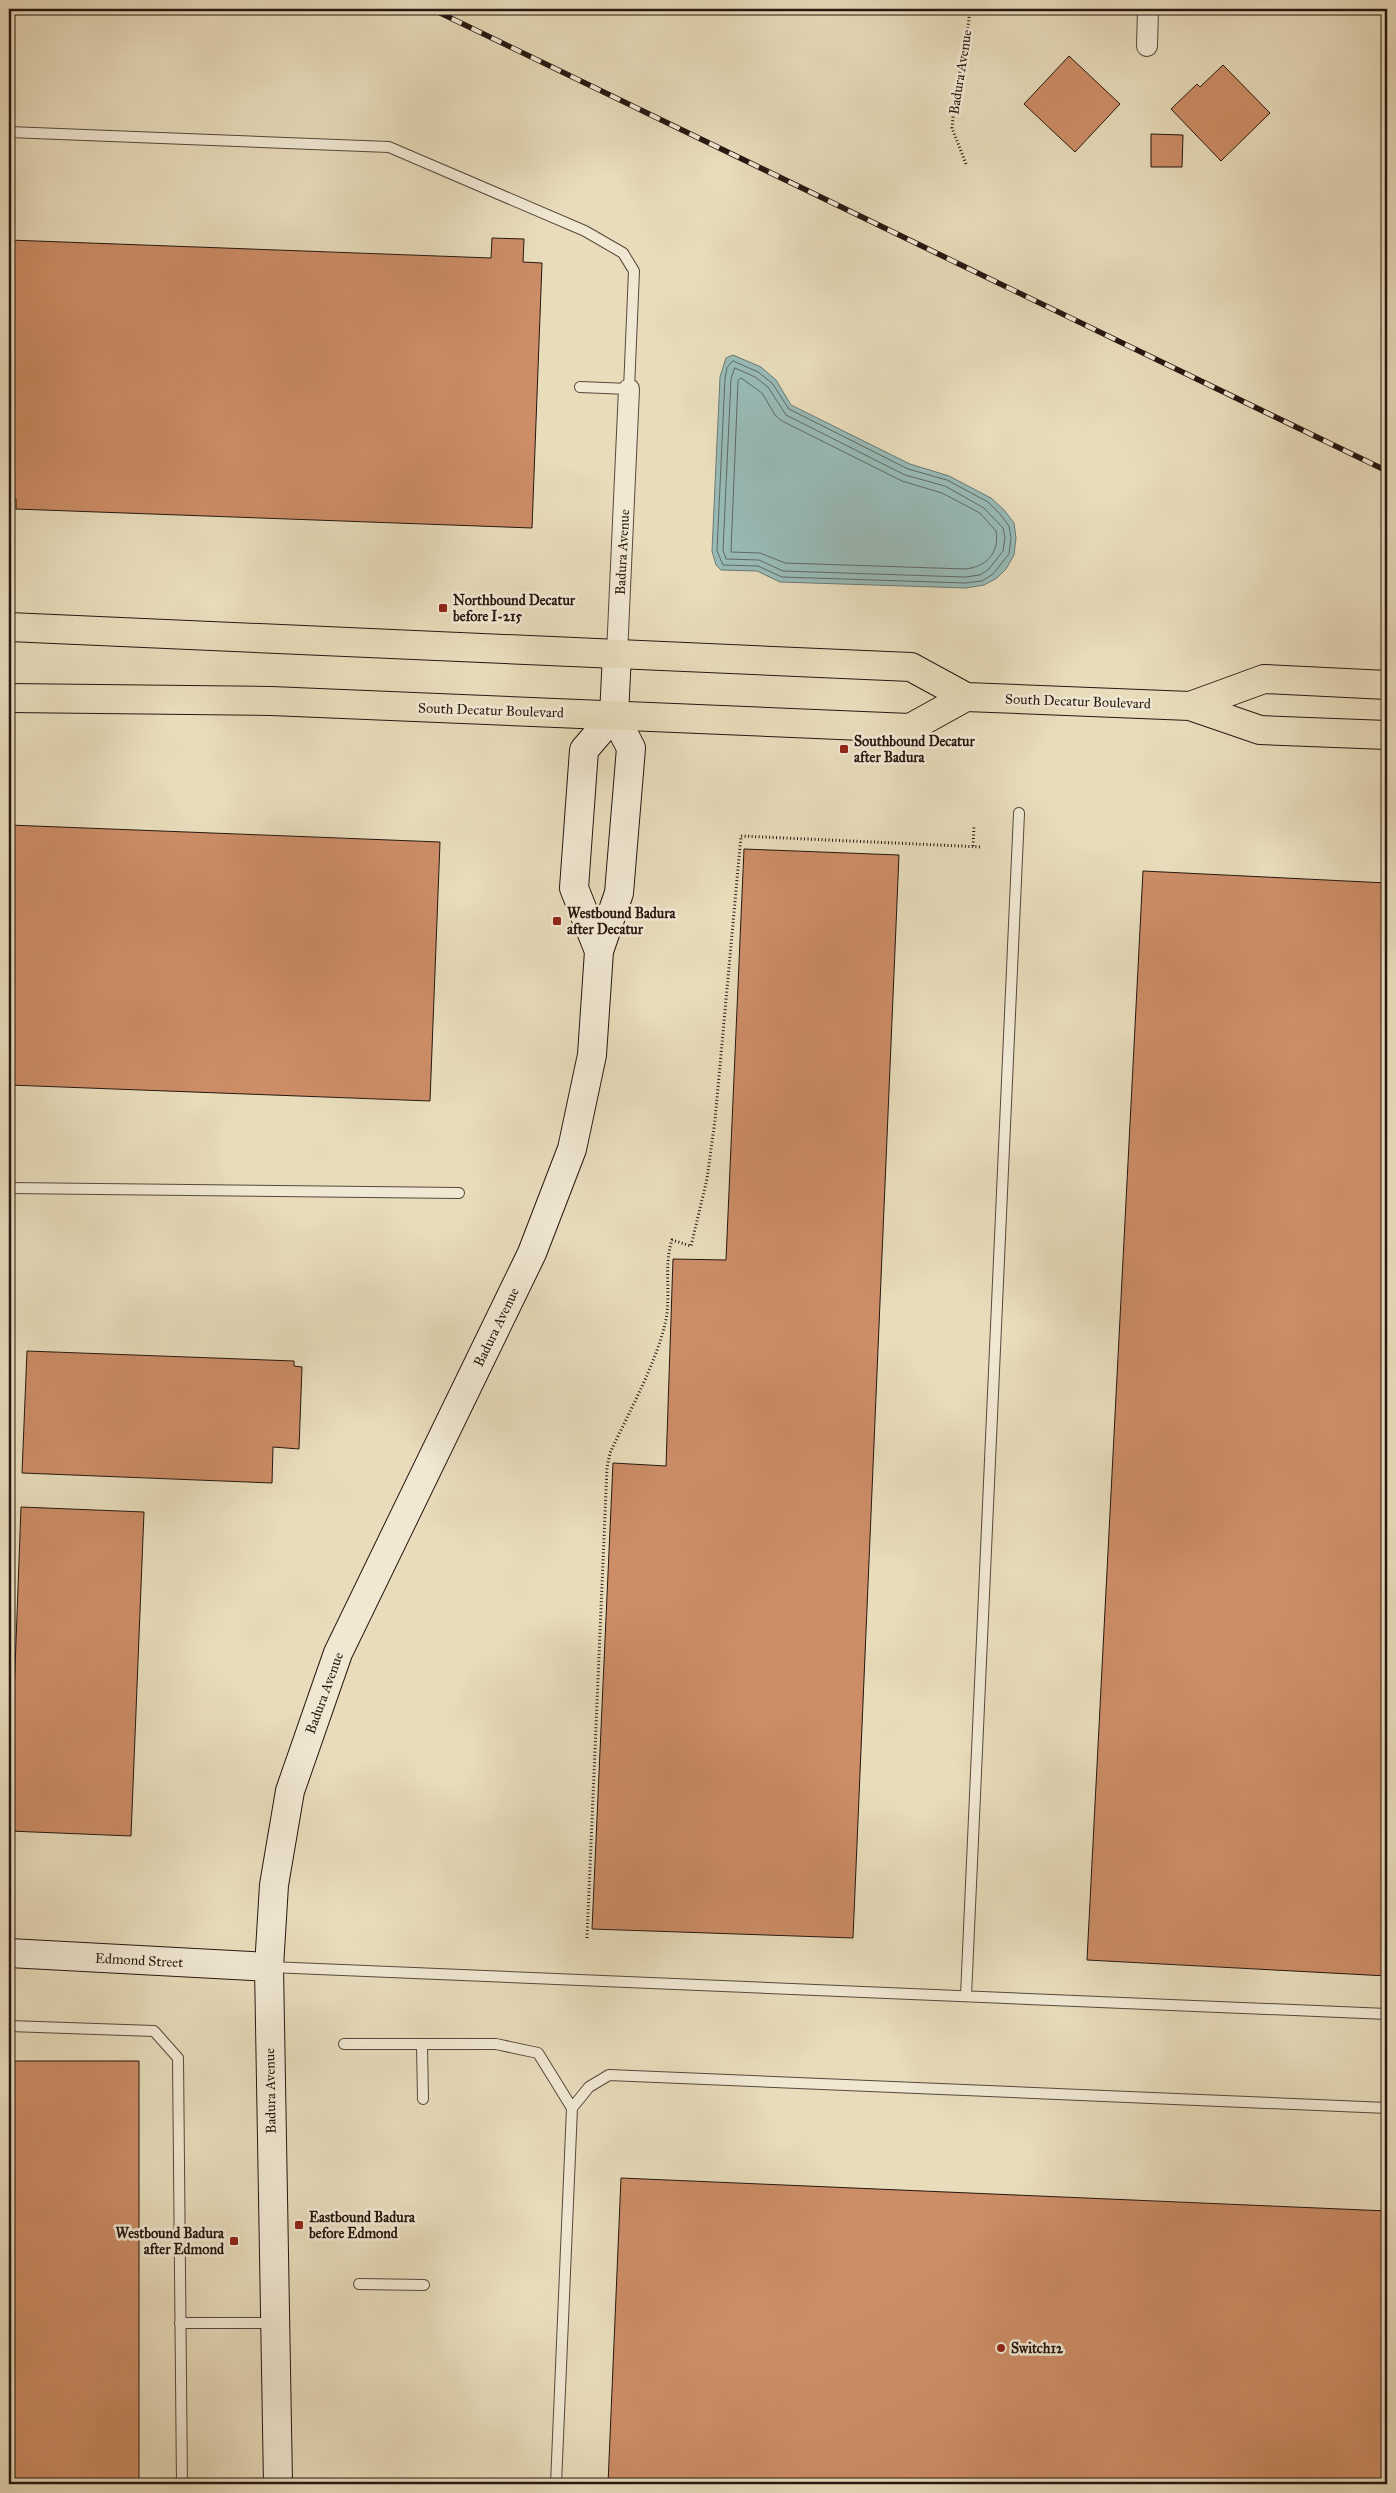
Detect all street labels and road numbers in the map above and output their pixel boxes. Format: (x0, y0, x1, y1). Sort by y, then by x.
street label: Badura Avenue (945, 28, 976, 116)
street label: Badura Avenue (612, 509, 633, 595)
street label: South Decatur Boulevard (1005, 690, 1151, 713)
street label: South Decatur Boulevard (418, 699, 564, 722)
street label: Badura Avenue (470, 1285, 523, 1370)
street label: Badura Avenue (302, 1650, 347, 1736)
street label: Edmond Street (94, 1950, 184, 1971)
street label: Badura Avenue (261, 2048, 280, 2134)

